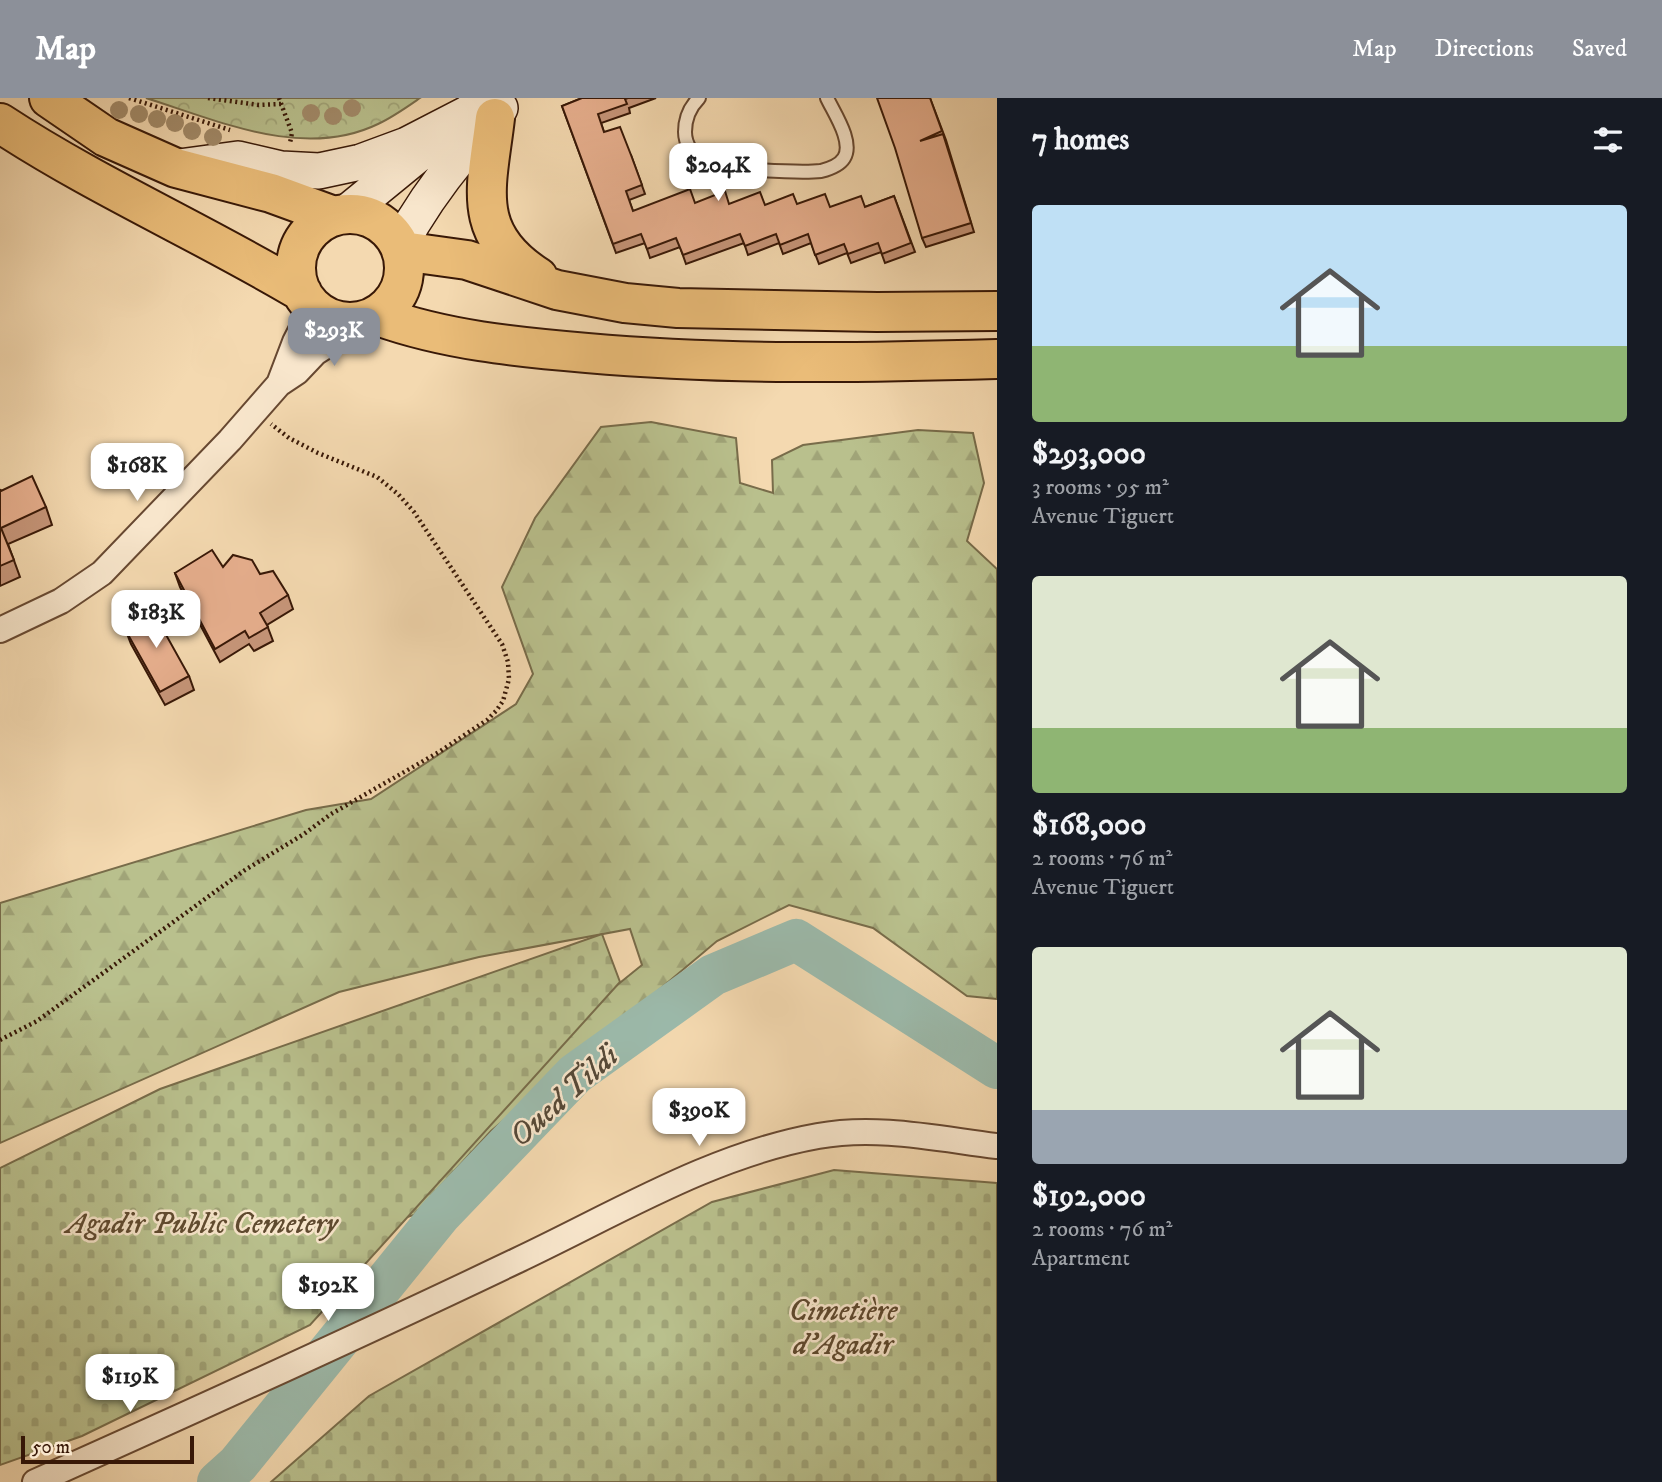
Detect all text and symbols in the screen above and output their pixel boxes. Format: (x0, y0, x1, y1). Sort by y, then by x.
text: Map (35, 29, 96, 70)
text: Map (1352, 34, 1397, 64)
text: Directions (1435, 34, 1534, 64)
text: Saved (1572, 34, 1627, 64)
icon: filters (1589, 121, 1627, 159)
text: 7 homes (1032, 122, 1129, 159)
pin: $204K (669, 144, 767, 203)
text: $204K (685, 151, 751, 180)
icon: home (1267, 250, 1393, 376)
pin: $293K (285, 308, 383, 368)
text: $293K (304, 316, 364, 345)
text: $293,000 (1032, 436, 1146, 473)
pin: $168K (88, 444, 186, 503)
text: $168K (107, 451, 167, 480)
text: 3 rooms · 95 m² (1032, 473, 1169, 502)
text: Avenue Tiguert (1032, 502, 1174, 531)
pin: $183K (107, 590, 205, 650)
text: $183K (127, 598, 185, 627)
icon: home (1267, 621, 1393, 747)
text: $168,000 (1032, 807, 1146, 844)
text: 2 rooms · 76 m² (1032, 844, 1172, 873)
text: Avenue Tiguert (1032, 873, 1174, 902)
icon: home (1267, 992, 1393, 1118)
water label: Oued Tildi (501, 1036, 629, 1156)
pin: $390K (650, 1088, 748, 1148)
text: $390K (668, 1096, 730, 1125)
text: $192,000 (1032, 1178, 1146, 1215)
park label: Agadir Public Cemetery (63, 1206, 340, 1243)
text: 2 rooms · 76 m² (1032, 1215, 1172, 1244)
text: Apartment (1032, 1244, 1130, 1273)
pin: $192K (279, 1264, 377, 1323)
text: $192K (298, 1271, 358, 1300)
park label: Cimetière d'Agadir (789, 1293, 898, 1364)
pin: $119K (81, 1354, 179, 1414)
text: $119K (101, 1362, 159, 1391)
scale bar (21, 1433, 194, 1465)
text: 50 m (32, 1436, 70, 1459)

